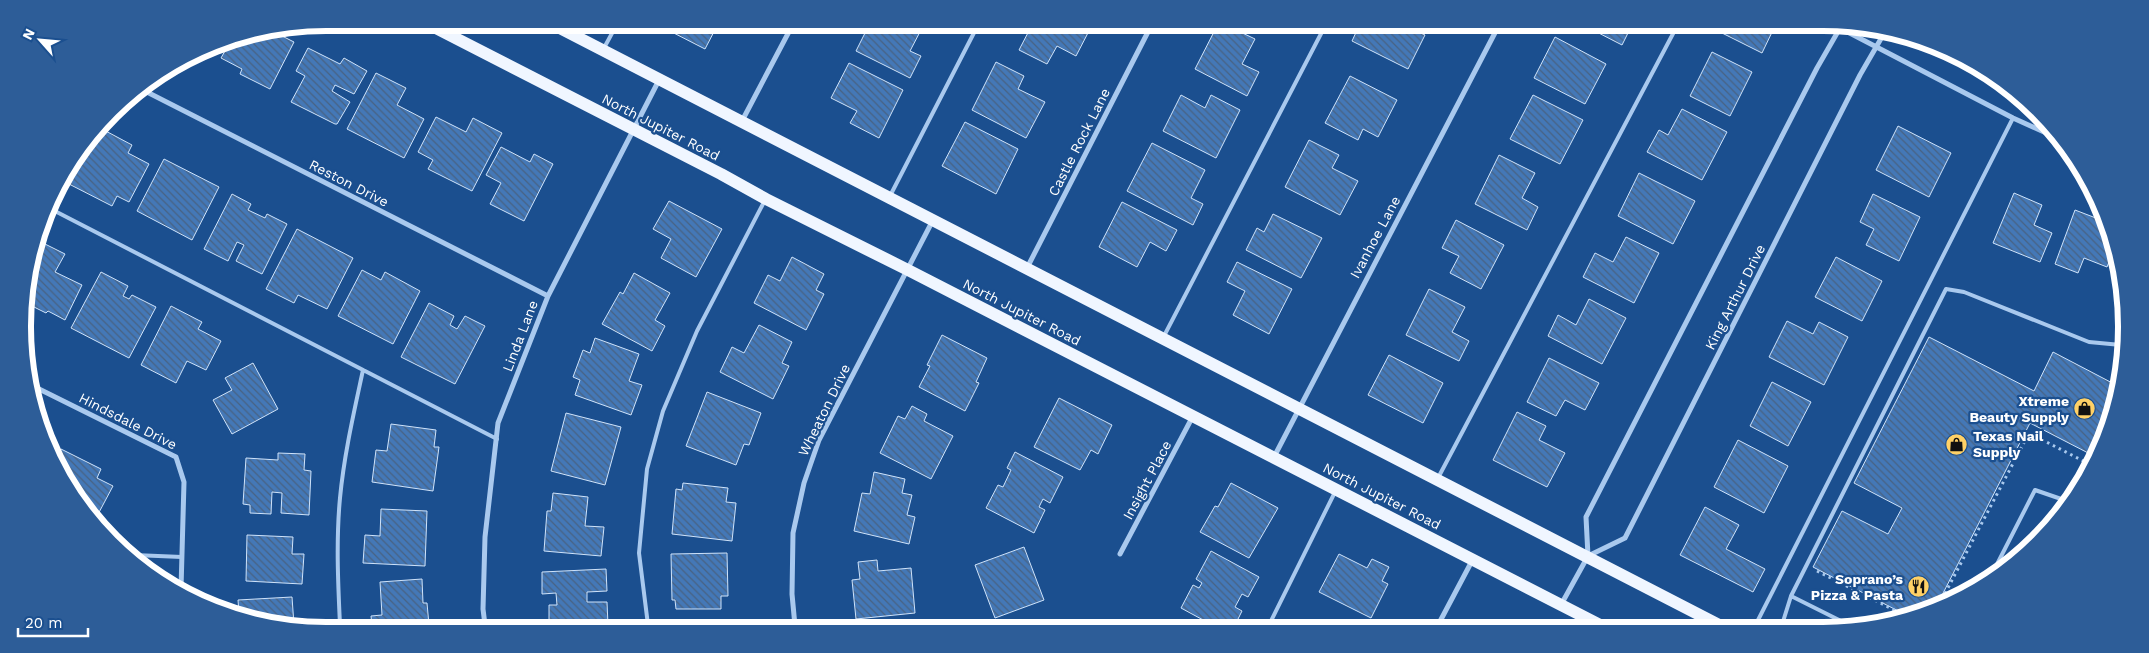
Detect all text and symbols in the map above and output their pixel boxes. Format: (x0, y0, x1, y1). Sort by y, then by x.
north arrow (15, 15, 65, 65)
text: N (19, 26, 38, 42)
street label: Castle Rock Lane (1045, 85, 1113, 199)
street label: North Jupiter Road (599, 90, 723, 164)
street label: Reston Drive (307, 156, 391, 210)
street label: Ivanhoe Lane (1347, 193, 1403, 281)
street label: King Arthur Drive (1702, 242, 1768, 352)
street label: North Jupiter Road (960, 275, 1084, 349)
street label: Linda Lane (499, 298, 541, 374)
street label: Wheaton Drive (795, 361, 853, 459)
street label: Hindsdale Drive (76, 389, 180, 453)
place label: Xtreme Beauty Supply (1969, 393, 2069, 425)
shop icon: Xtreme Beauty Supply (2073, 397, 2097, 421)
place label: Texas Nail Supply (1973, 428, 2044, 460)
shop icon: Texas Nail Supply (1945, 432, 1969, 456)
street label: Insight Place (1119, 438, 1175, 522)
street label: North Jupiter Road (1320, 459, 1444, 533)
place label: Soprano’s Pizza & Pasta (1811, 571, 1904, 603)
restaurant icon: Soprano’s Pizza & Pasta (1907, 575, 1931, 599)
scale bar (18, 606, 88, 638)
text: 20 m (25, 614, 63, 632)

